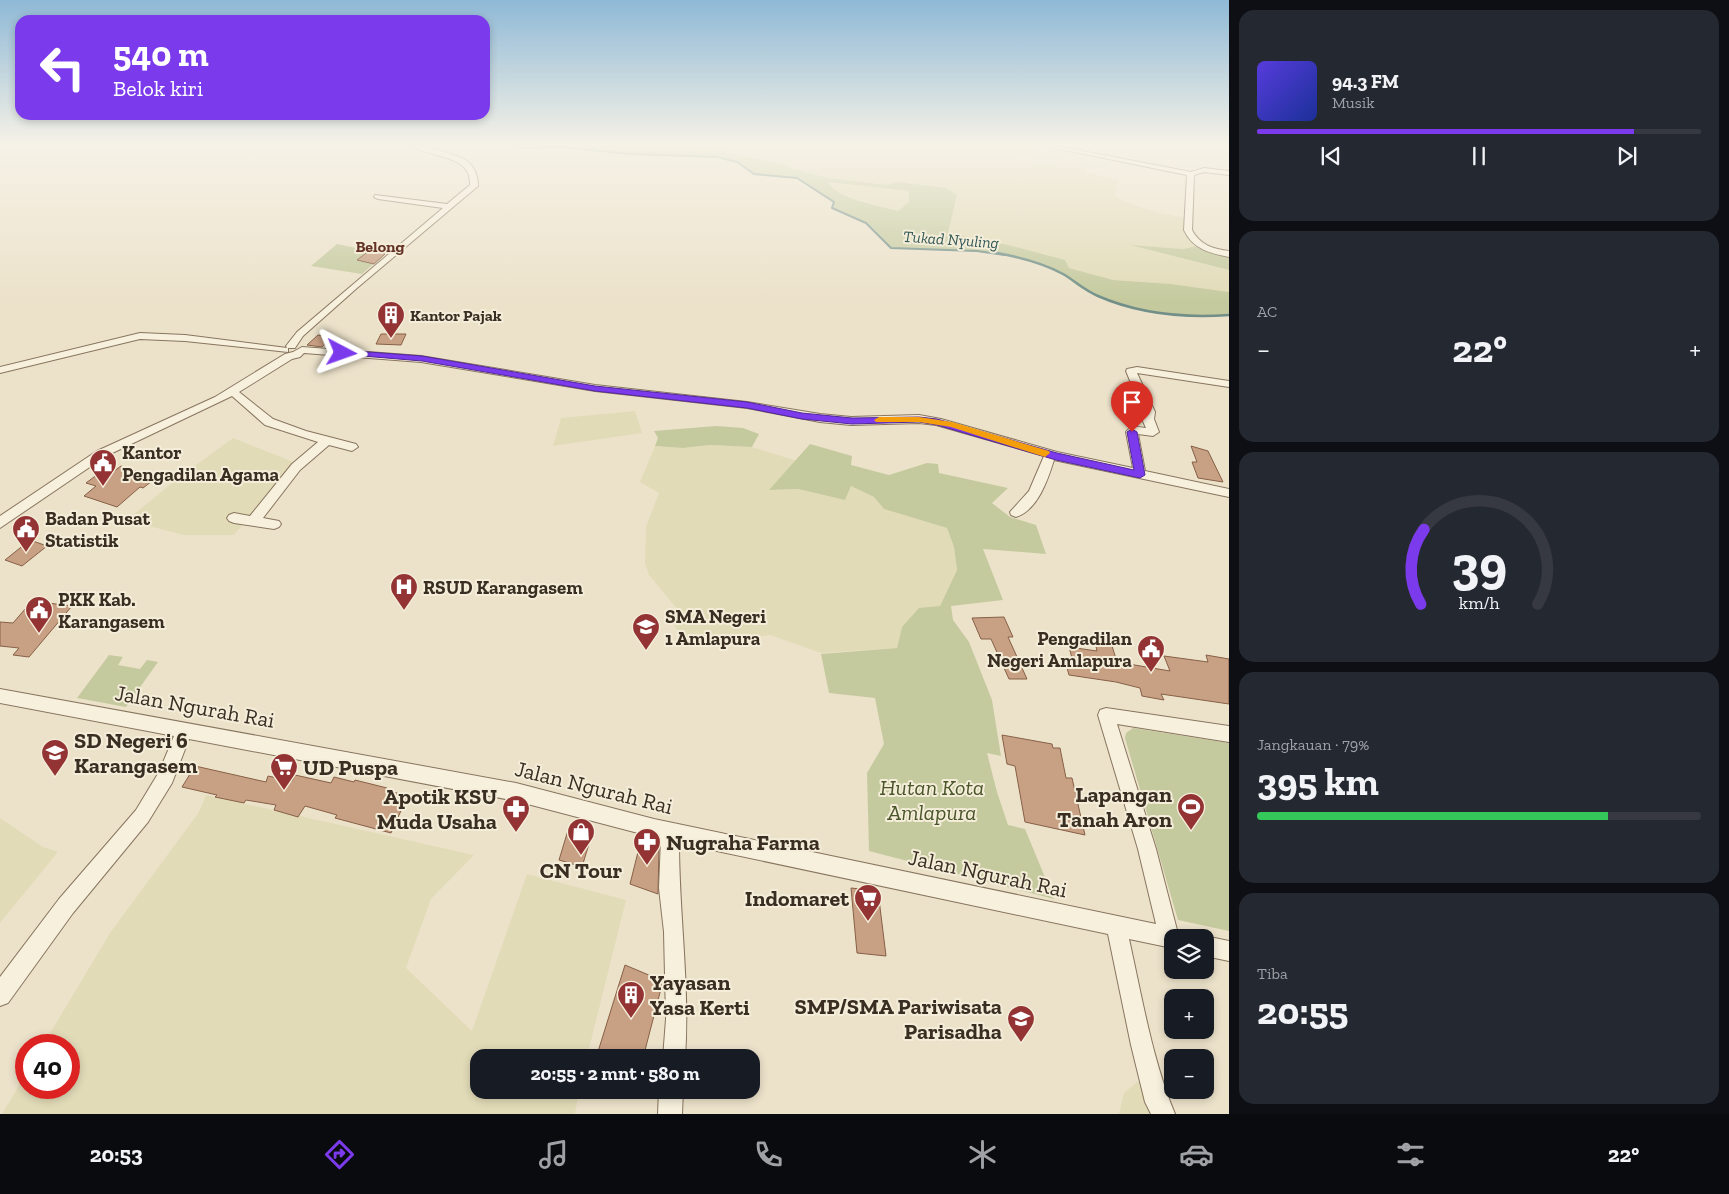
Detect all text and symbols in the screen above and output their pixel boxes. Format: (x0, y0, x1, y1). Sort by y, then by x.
text: 540 m (113, 33, 209, 75)
icon: left (30, 35, 95, 100)
text: 94.3 FM (1332, 70, 1399, 93)
text: Belok kiri (113, 75, 203, 102)
text: Musik (1332, 93, 1375, 112)
icon: previous (1317, 142, 1345, 170)
icon: pause (1465, 142, 1493, 170)
icon: next (1613, 142, 1641, 170)
water label: Tukad Nyuling (902, 227, 1000, 252)
district label: Belong (355, 237, 405, 256)
building icon: Kantor Pajak (376, 300, 406, 339)
text: AC (1257, 302, 1277, 321)
place label: Kantor Pajak (410, 306, 502, 325)
position arrow (315, 326, 367, 378)
text: 22° (1452, 326, 1507, 372)
text: − (1257, 333, 1270, 366)
text: + (1689, 333, 1701, 366)
pin (1111, 381, 1153, 432)
icon: arrive (1118, 388, 1146, 416)
place label: Kantor Pengadilan Agama (122, 441, 280, 486)
public building icon: Kantor Pengadilan Agama (88, 448, 118, 487)
place label: Badan Pusat Statistik (45, 507, 151, 552)
public building icon: Badan Pusat Statistik (11, 514, 41, 553)
text: 39 (1451, 534, 1507, 596)
hospital icon: RSUD Karangasem (389, 572, 419, 611)
place label: RSUD Karangasem (423, 576, 583, 599)
place label: PKK Kab. Karangasem (58, 588, 165, 633)
text: km/h (1459, 592, 1499, 614)
public building icon: PKK Kab. Karangasem (24, 595, 54, 634)
place label: SMA Negeri 1 Amlapura (665, 605, 766, 650)
school or university icon: SMA Negeri 1 Amlapura (631, 612, 661, 651)
place label: Pengadilan Negeri Amlapura (987, 627, 1133, 672)
public building icon: Pengadilan Negeri Amlapura (1136, 634, 1166, 673)
street label: Jalan Ngurah Rai (113, 679, 277, 734)
place label: SD Negeri 6 Karangasem (74, 727, 198, 779)
text: Jangkauan · 79% (1257, 735, 1369, 754)
school or university icon: SD Negeri 6 Karangasem (40, 738, 70, 777)
supermarket icon: UD Puspa (269, 752, 299, 791)
place label: UD Puspa (303, 754, 398, 781)
street label: Jalan Ngurah Rai (512, 755, 676, 820)
text: 395 km (1257, 759, 1379, 805)
park label: Hutan Kota Amlapura (880, 774, 984, 826)
place label: Lapangan Tanah Aron (1057, 781, 1172, 833)
place label: Apotik KSU Muda Usaha (377, 783, 497, 835)
sports icon: Lapangan Tanah Aron (1176, 792, 1206, 831)
pharmacy icon: Apotik KSU Muda Usaha (501, 794, 531, 833)
shop icon: CN Tour (566, 817, 596, 856)
pharmacy icon: Nugraha Farma (632, 827, 662, 866)
place label: Nugraha Farma (666, 829, 820, 856)
street label: Jalan Ngurah Rai (906, 843, 1070, 903)
place label: CN Tour (540, 857, 623, 884)
supermarket icon: Indomaret (853, 883, 883, 922)
place label: Indomaret (745, 885, 849, 912)
map controls (1164, 929, 1214, 1099)
button: layers (1164, 929, 1214, 979)
text: Tiba (1257, 964, 1288, 983)
place label: Yayasan Yasa Kerti (650, 969, 750, 1021)
building icon: Yayasan Yasa Kerti (616, 980, 646, 1019)
text: 20:55 (1257, 988, 1348, 1034)
button: + (1164, 989, 1214, 1039)
place label: SMP/SMA Pariwisata Parisadha (794, 993, 1002, 1045)
school or university icon: SMP/SMA Pariwisata Parisadha (1006, 1004, 1036, 1043)
speed limit sign: 40 (15, 1034, 80, 1099)
button: − (1164, 1049, 1214, 1099)
text: 20:55 · 2 mnt · 580 m (530, 1062, 700, 1085)
icon: directions (322, 1137, 357, 1172)
icon: music (536, 1137, 571, 1172)
icon: phone (751, 1137, 786, 1172)
icon: climate (965, 1137, 1000, 1172)
icon: car (1179, 1137, 1214, 1172)
icon: filters (1393, 1137, 1428, 1172)
text: 20:53 (90, 1141, 143, 1168)
text: 22° (1608, 1141, 1639, 1168)

